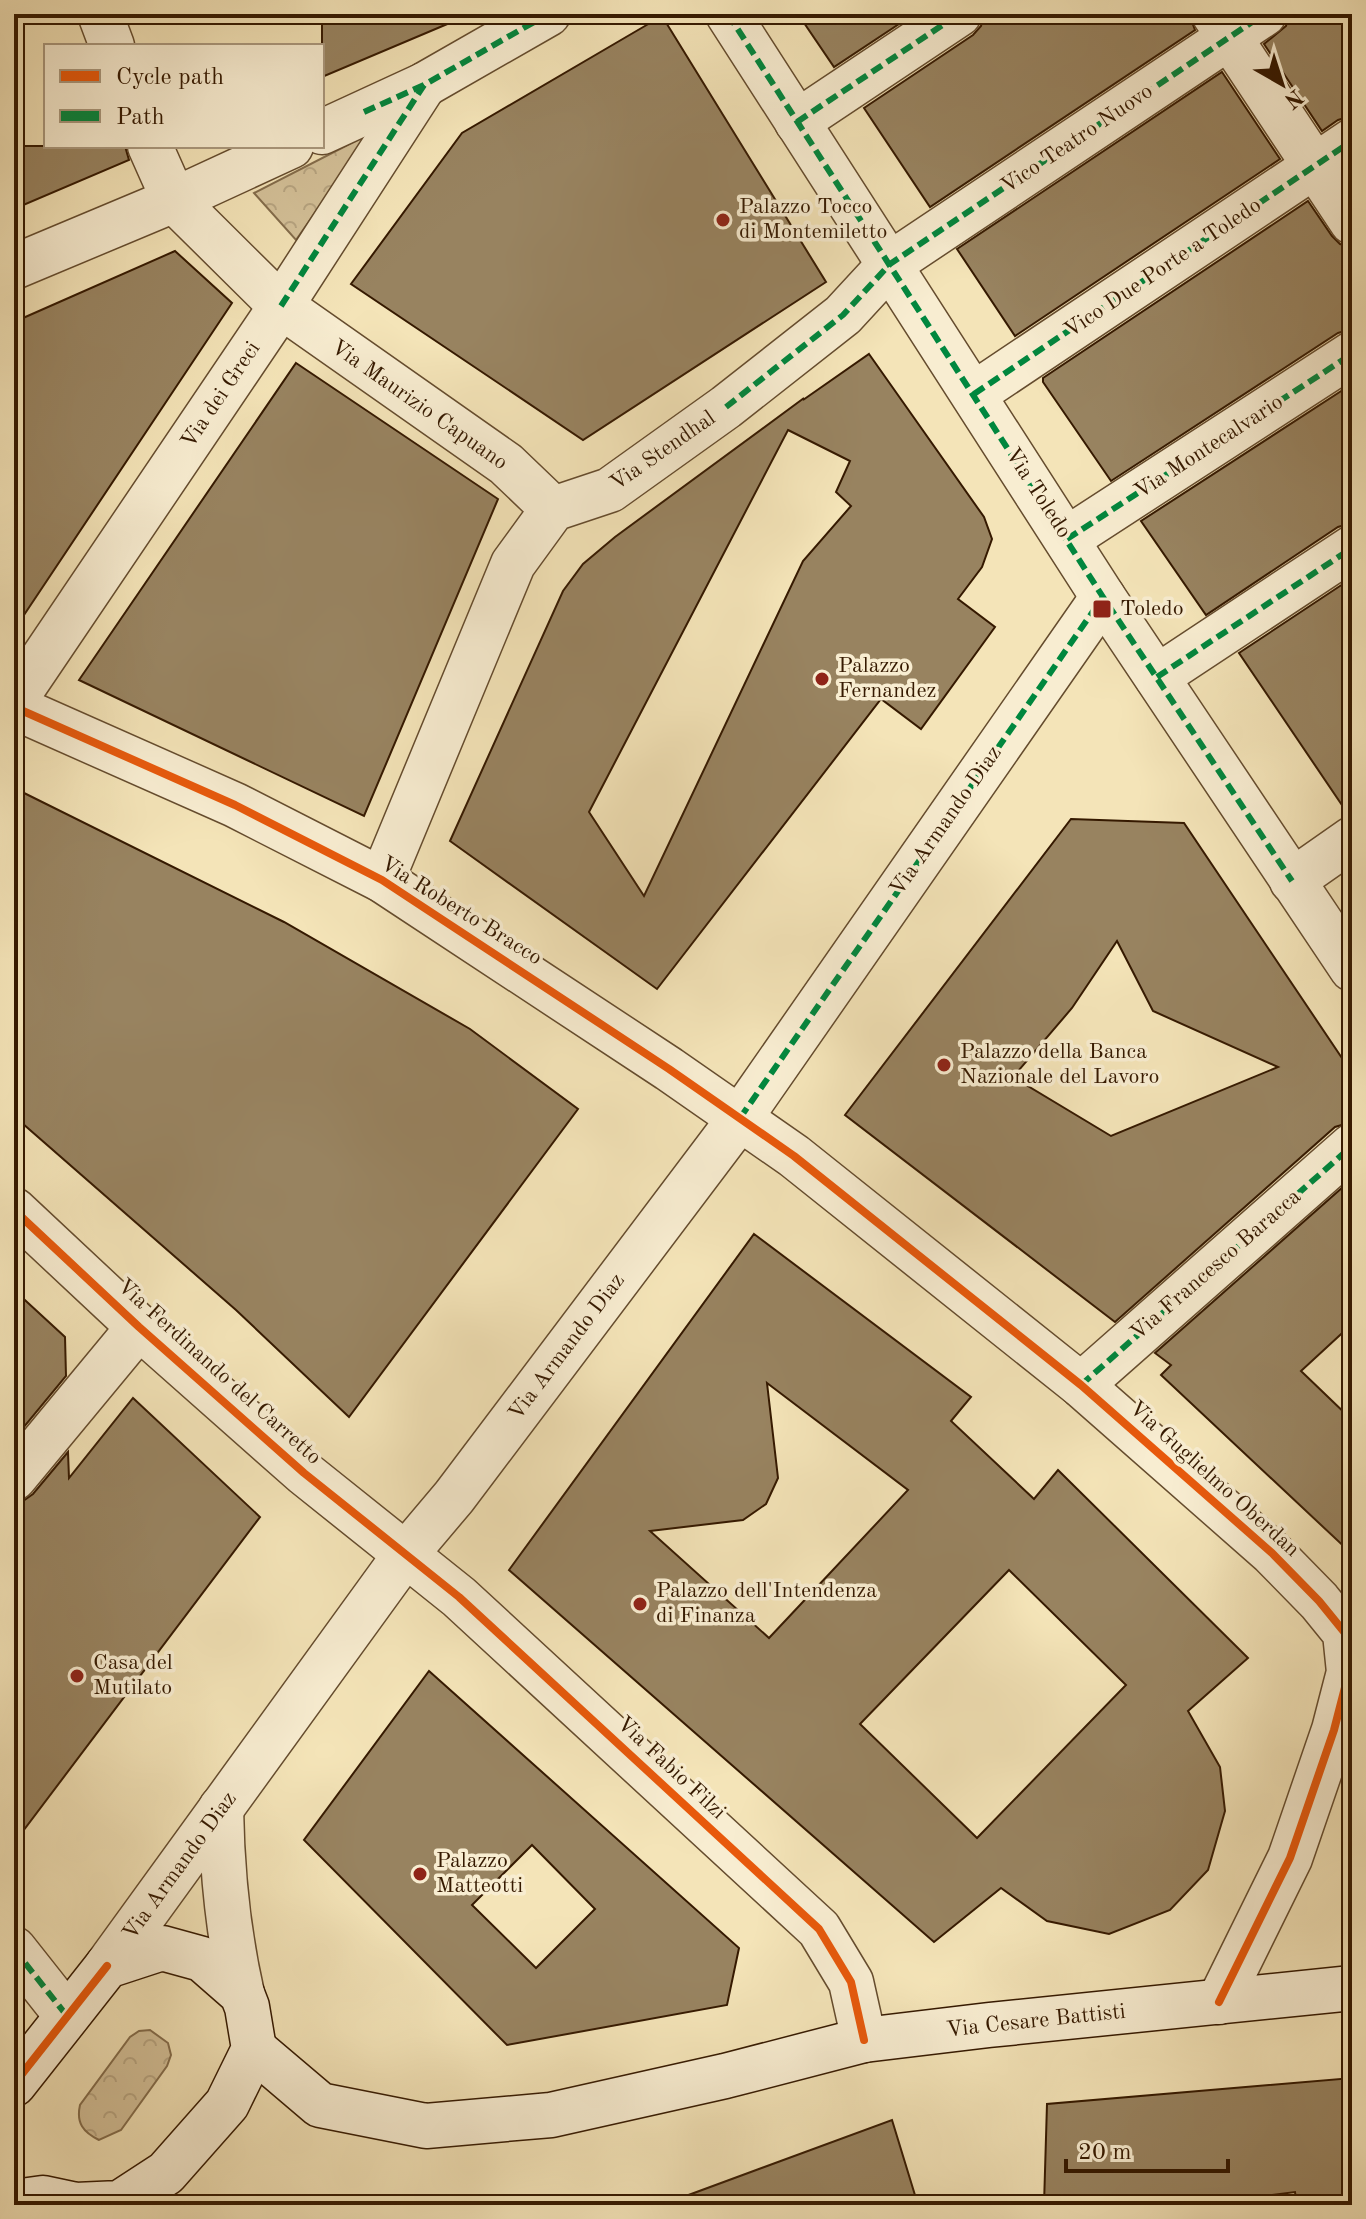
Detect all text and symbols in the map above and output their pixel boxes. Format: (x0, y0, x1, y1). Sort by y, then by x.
legend (44, 44, 324, 148)
north arrow (1242, 44, 1322, 124)
text: Cycle path (116, 66, 224, 90)
street label: Vico Teatro Nuovo (997, 80, 1157, 198)
text: N (1280, 84, 1307, 112)
text: Path (116, 106, 165, 130)
street label: Vico Due Porte a Toledo (1061, 194, 1265, 342)
place label: Palazzo Tocco di Montemiletto (739, 196, 887, 243)
marker: Palazzo Tocco di Montemiletto (714, 211, 732, 229)
street label: Via Maurizio Capuano (327, 336, 511, 474)
street label: Via dei Greci (177, 338, 265, 452)
street label: Via Montecalvario (1131, 391, 1287, 503)
street label: Via Stendhal (606, 407, 720, 495)
street label: Via Toledo (1001, 444, 1075, 542)
marker: Toledo (1091, 598, 1113, 620)
place label: Toledo (1120, 598, 1184, 620)
place label: Palazzo Fernandez (838, 655, 936, 702)
marker: Palazzo Fernandez (813, 670, 831, 688)
street label: Via Armando Diaz (886, 742, 1006, 900)
street label: Via Roberto Bracco (376, 852, 546, 970)
place label: Palazzo della Banca Nazionale del Lavoro (960, 1041, 1159, 1088)
marker: Palazzo della Banca Nazionale del Lavoro (935, 1056, 953, 1074)
street label: Via Francesco Baracca (1127, 1185, 1305, 1345)
street label: Via Armando Diaz (505, 1270, 629, 1424)
street label: Via Ferdinando del Carretto (113, 1275, 325, 1469)
street label: Via Guglielmo Oberdan (1125, 1397, 1304, 1561)
place label: Palazzo dell'Intendenza di Finanza (656, 1580, 877, 1627)
marker: Palazzo dell'Intendenza di Finanza (631, 1595, 649, 1613)
place label: Casa del Mutilato (93, 1652, 173, 1699)
marker: Casa del Mutilato (68, 1667, 86, 1685)
street label: Via Fabio Filzi (612, 1712, 730, 1824)
street label: Via Armando Diaz (119, 1788, 241, 1944)
place label: Palazzo Matteotti (436, 1850, 523, 1897)
marker: Palazzo Matteotti (411, 1865, 429, 1883)
street label: Via Cesare Battisti (945, 2001, 1127, 2041)
scale bar (1066, 2123, 1228, 2173)
text: 20 m (1078, 2141, 1132, 2165)

